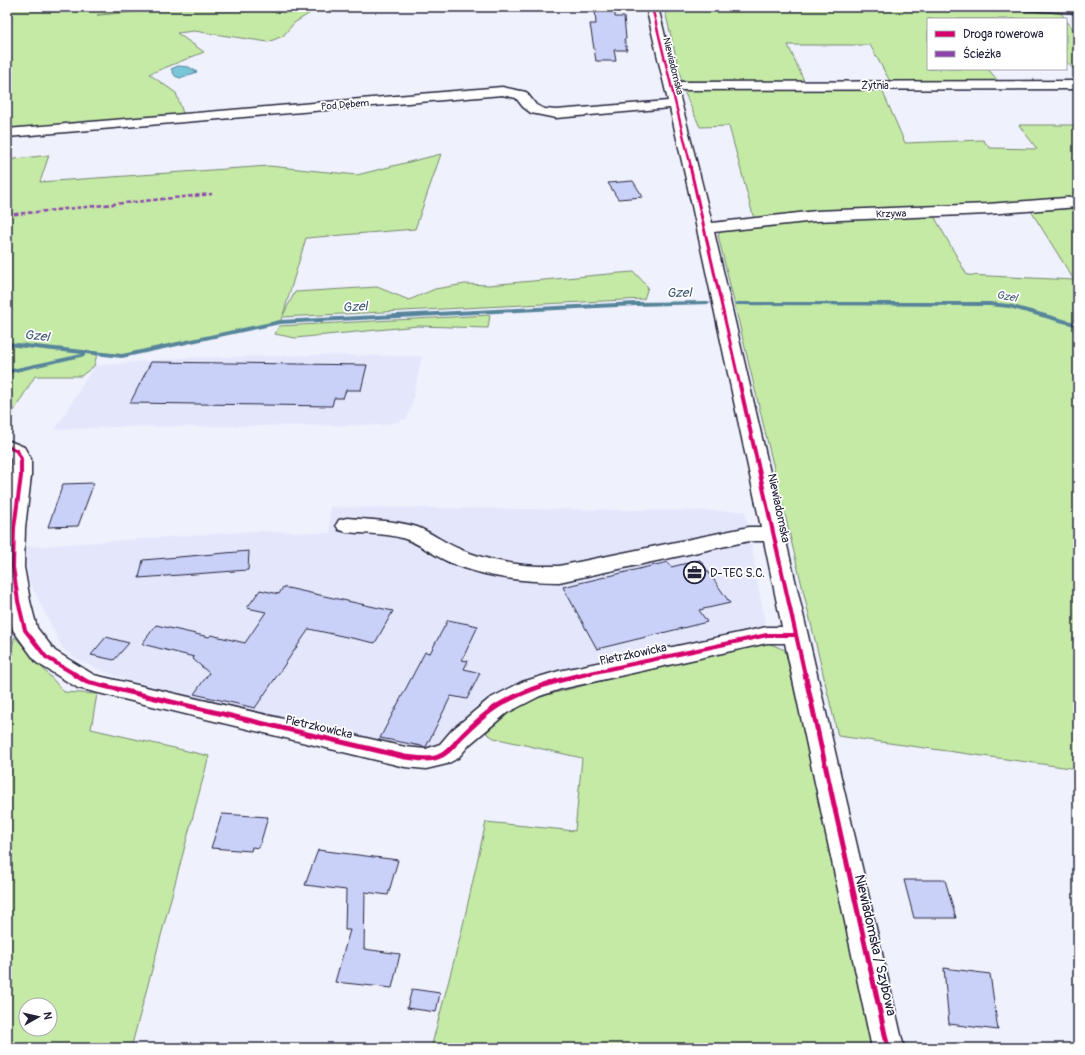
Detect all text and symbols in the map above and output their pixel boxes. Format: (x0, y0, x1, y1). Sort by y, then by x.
legend (927, 18, 1067, 70)
text: Droga rowerowa (963, 27, 1044, 42)
street label: Niewiadomska (660, 36, 686, 96)
text: Ścieżka (963, 46, 1001, 62)
street label: Żytnia (861, 80, 889, 92)
street label: Pod Dębem (321, 97, 370, 113)
street label: Krzywa (876, 207, 907, 221)
water label: Gzel (666, 285, 694, 301)
water label: Gzel (995, 288, 1020, 305)
water label: Gzel (342, 298, 370, 316)
water label: Gzel (24, 327, 52, 345)
street label: Niewiadomska (764, 472, 793, 544)
office icon: D-TEC S.C. (682, 560, 708, 586)
place label: D-TEC S.C. (710, 566, 765, 581)
street label: Pietrzkowicka (598, 640, 668, 669)
street label: Pietrzkowicka (284, 712, 354, 743)
street label: Niewiadomska / Szybowa (851, 873, 900, 1017)
north arrow (18, 997, 58, 1037)
text: N (40, 1011, 54, 1021)

